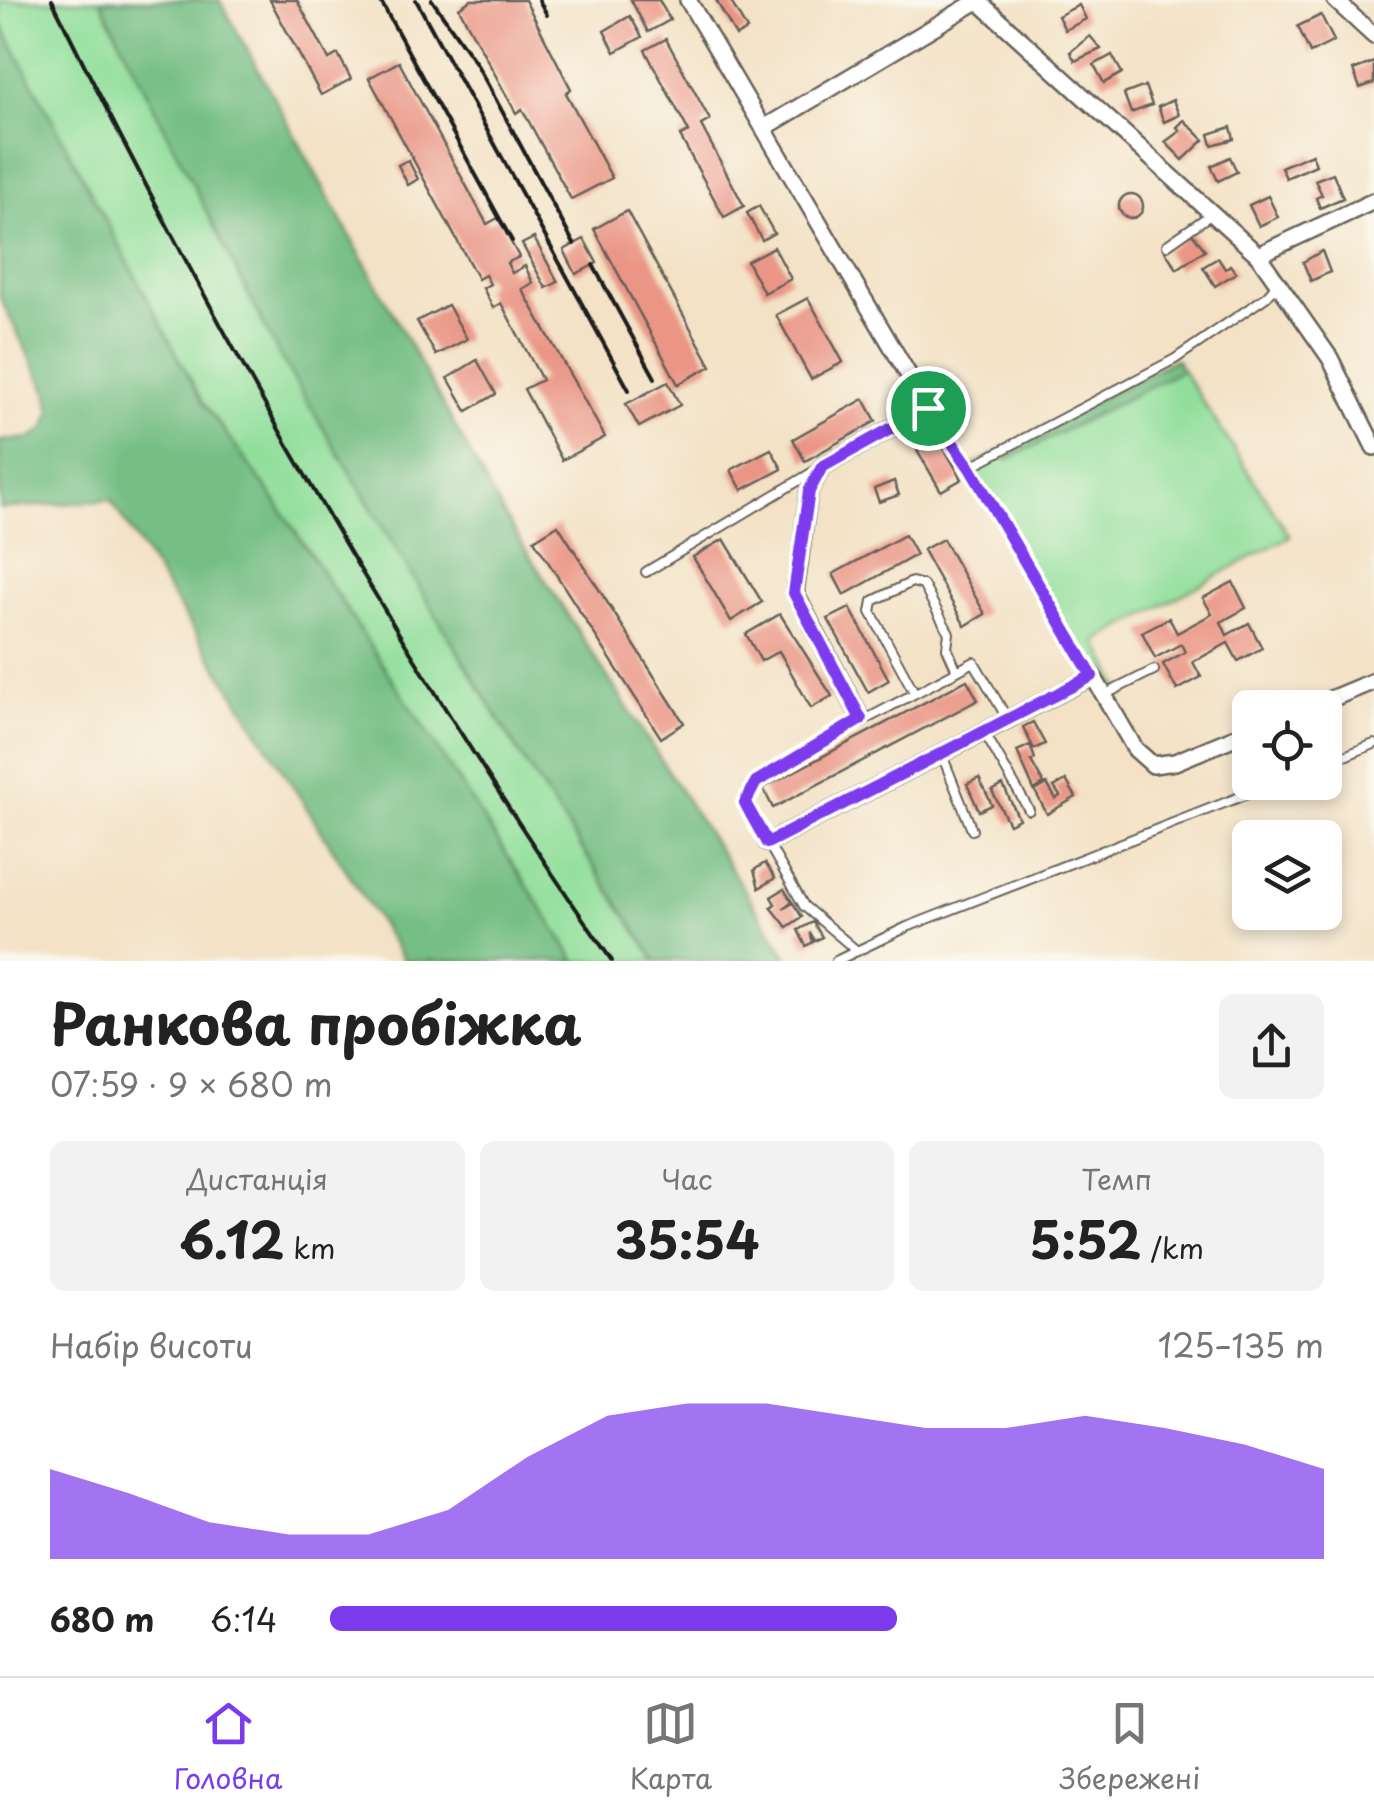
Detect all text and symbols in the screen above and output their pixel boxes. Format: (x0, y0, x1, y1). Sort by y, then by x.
pin (886, 366, 971, 451)
icon: arrive (901, 381, 956, 436)
map controls (1232, 690, 1342, 930)
button: locate (1232, 690, 1342, 800)
button: layers (1232, 820, 1342, 930)
text: Ранкова пробіжка (50, 981, 582, 1064)
button: share (1219, 994, 1324, 1099)
text: 07:59 · 9 × 680 m (50, 1060, 333, 1108)
text: Дистанція (187, 1157, 328, 1200)
text: Час (661, 1157, 713, 1200)
text: Темп (1081, 1157, 1152, 1200)
text: 6.12 (179, 1200, 284, 1276)
text: 35:54 (614, 1200, 760, 1276)
text: 5:52 (1029, 1200, 1141, 1276)
text: km (284, 1226, 335, 1269)
text: /km (1141, 1226, 1204, 1269)
text: Набір висоти (50, 1321, 253, 1369)
text: 125–135 m (1158, 1321, 1324, 1369)
text: 680 m (50, 1595, 154, 1643)
text: 6:14 (210, 1595, 277, 1643)
tab: Головна (174, 1696, 282, 1799)
tab: Карта (630, 1696, 712, 1799)
tab: Збережені (1059, 1696, 1200, 1799)

